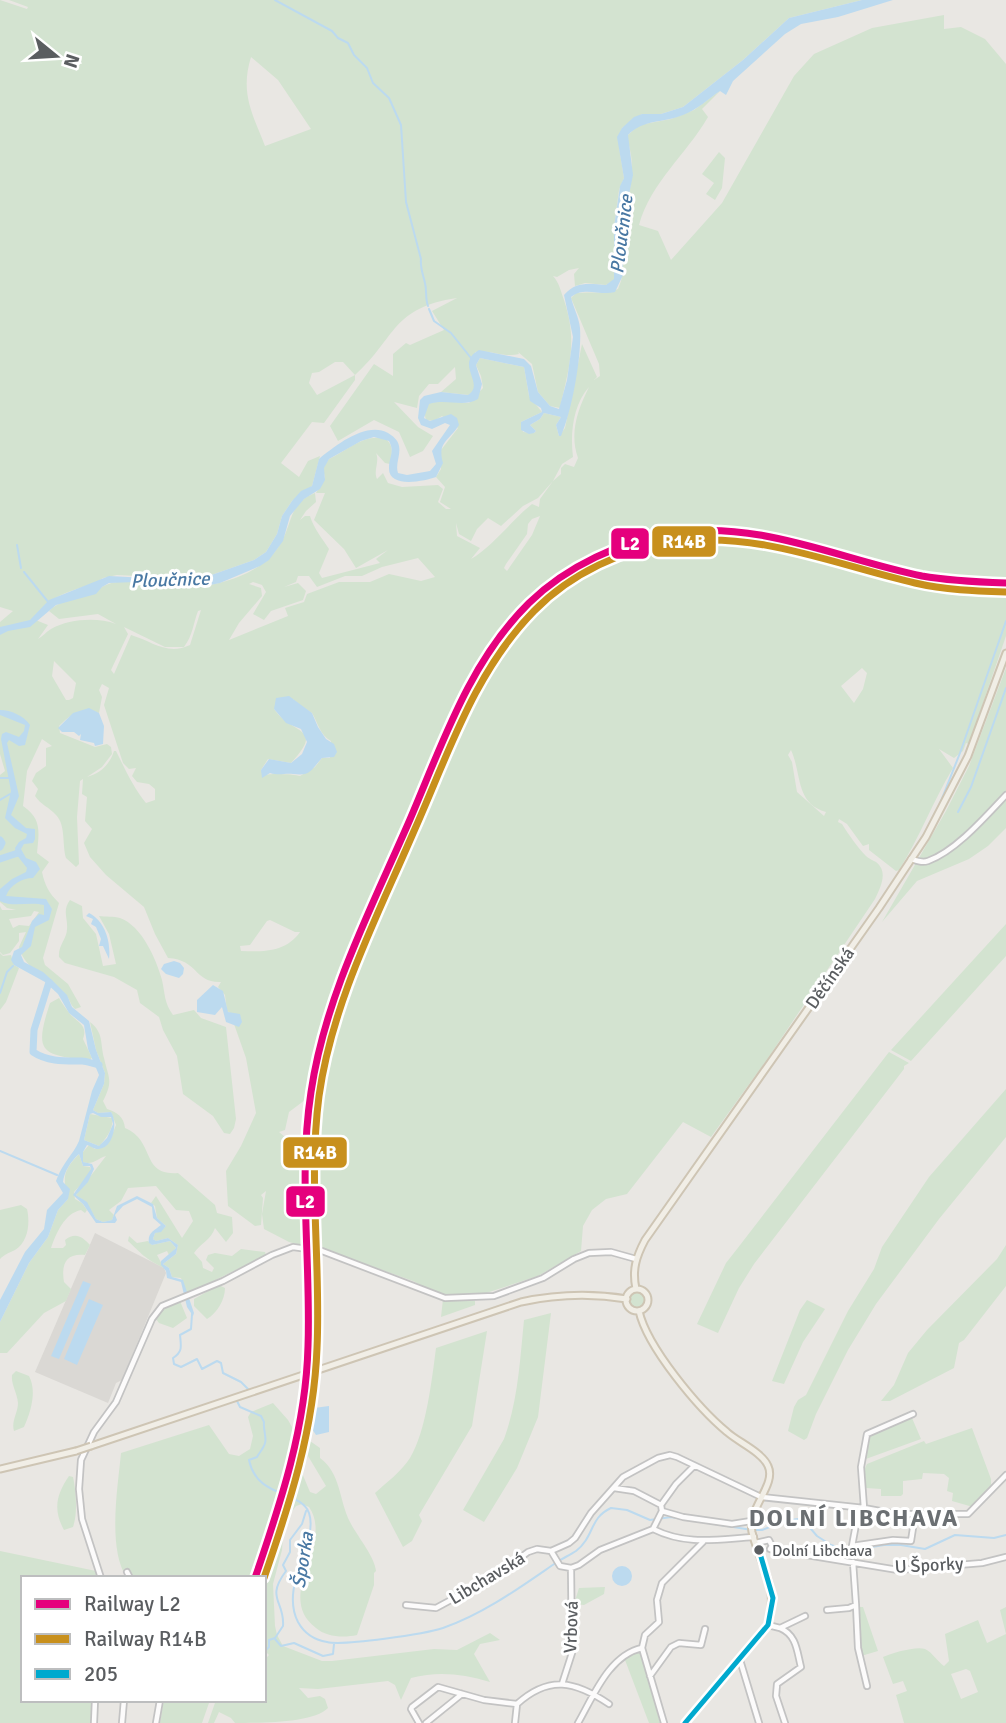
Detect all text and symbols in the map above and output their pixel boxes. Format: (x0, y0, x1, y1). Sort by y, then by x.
north arrow (21, 21, 91, 91)
text: N (58, 51, 85, 71)
water label: Ploučnice (605, 192, 639, 275)
line badge: R14B (651, 525, 717, 558)
line badge: L2 (610, 527, 650, 560)
text: R14B (662, 530, 706, 554)
text: L2 (620, 532, 640, 556)
water label: Ploučnice (130, 567, 212, 593)
street label: Děčínská (801, 943, 859, 1013)
line badge: R14B (282, 1136, 348, 1169)
text: R14B (293, 1141, 337, 1165)
line badge: L2 (285, 1185, 326, 1218)
text: L2 (295, 1190, 315, 1214)
district label: DOLNÍ LIBCHAVA (749, 1503, 959, 1533)
water label: Šporka (287, 1529, 319, 1590)
place label: Dolní Libchava (772, 1541, 872, 1561)
marker: Dolní Libchava (752, 1543, 766, 1557)
street label: Libchavská (445, 1547, 529, 1609)
street label: U Šporky (894, 1552, 965, 1578)
legend (21, 1576, 266, 1702)
text: Railway L2 (84, 1591, 181, 1617)
street label: Vrbová (559, 1600, 583, 1654)
text: Railway R14B (84, 1626, 207, 1652)
text: 205 (84, 1661, 118, 1687)

